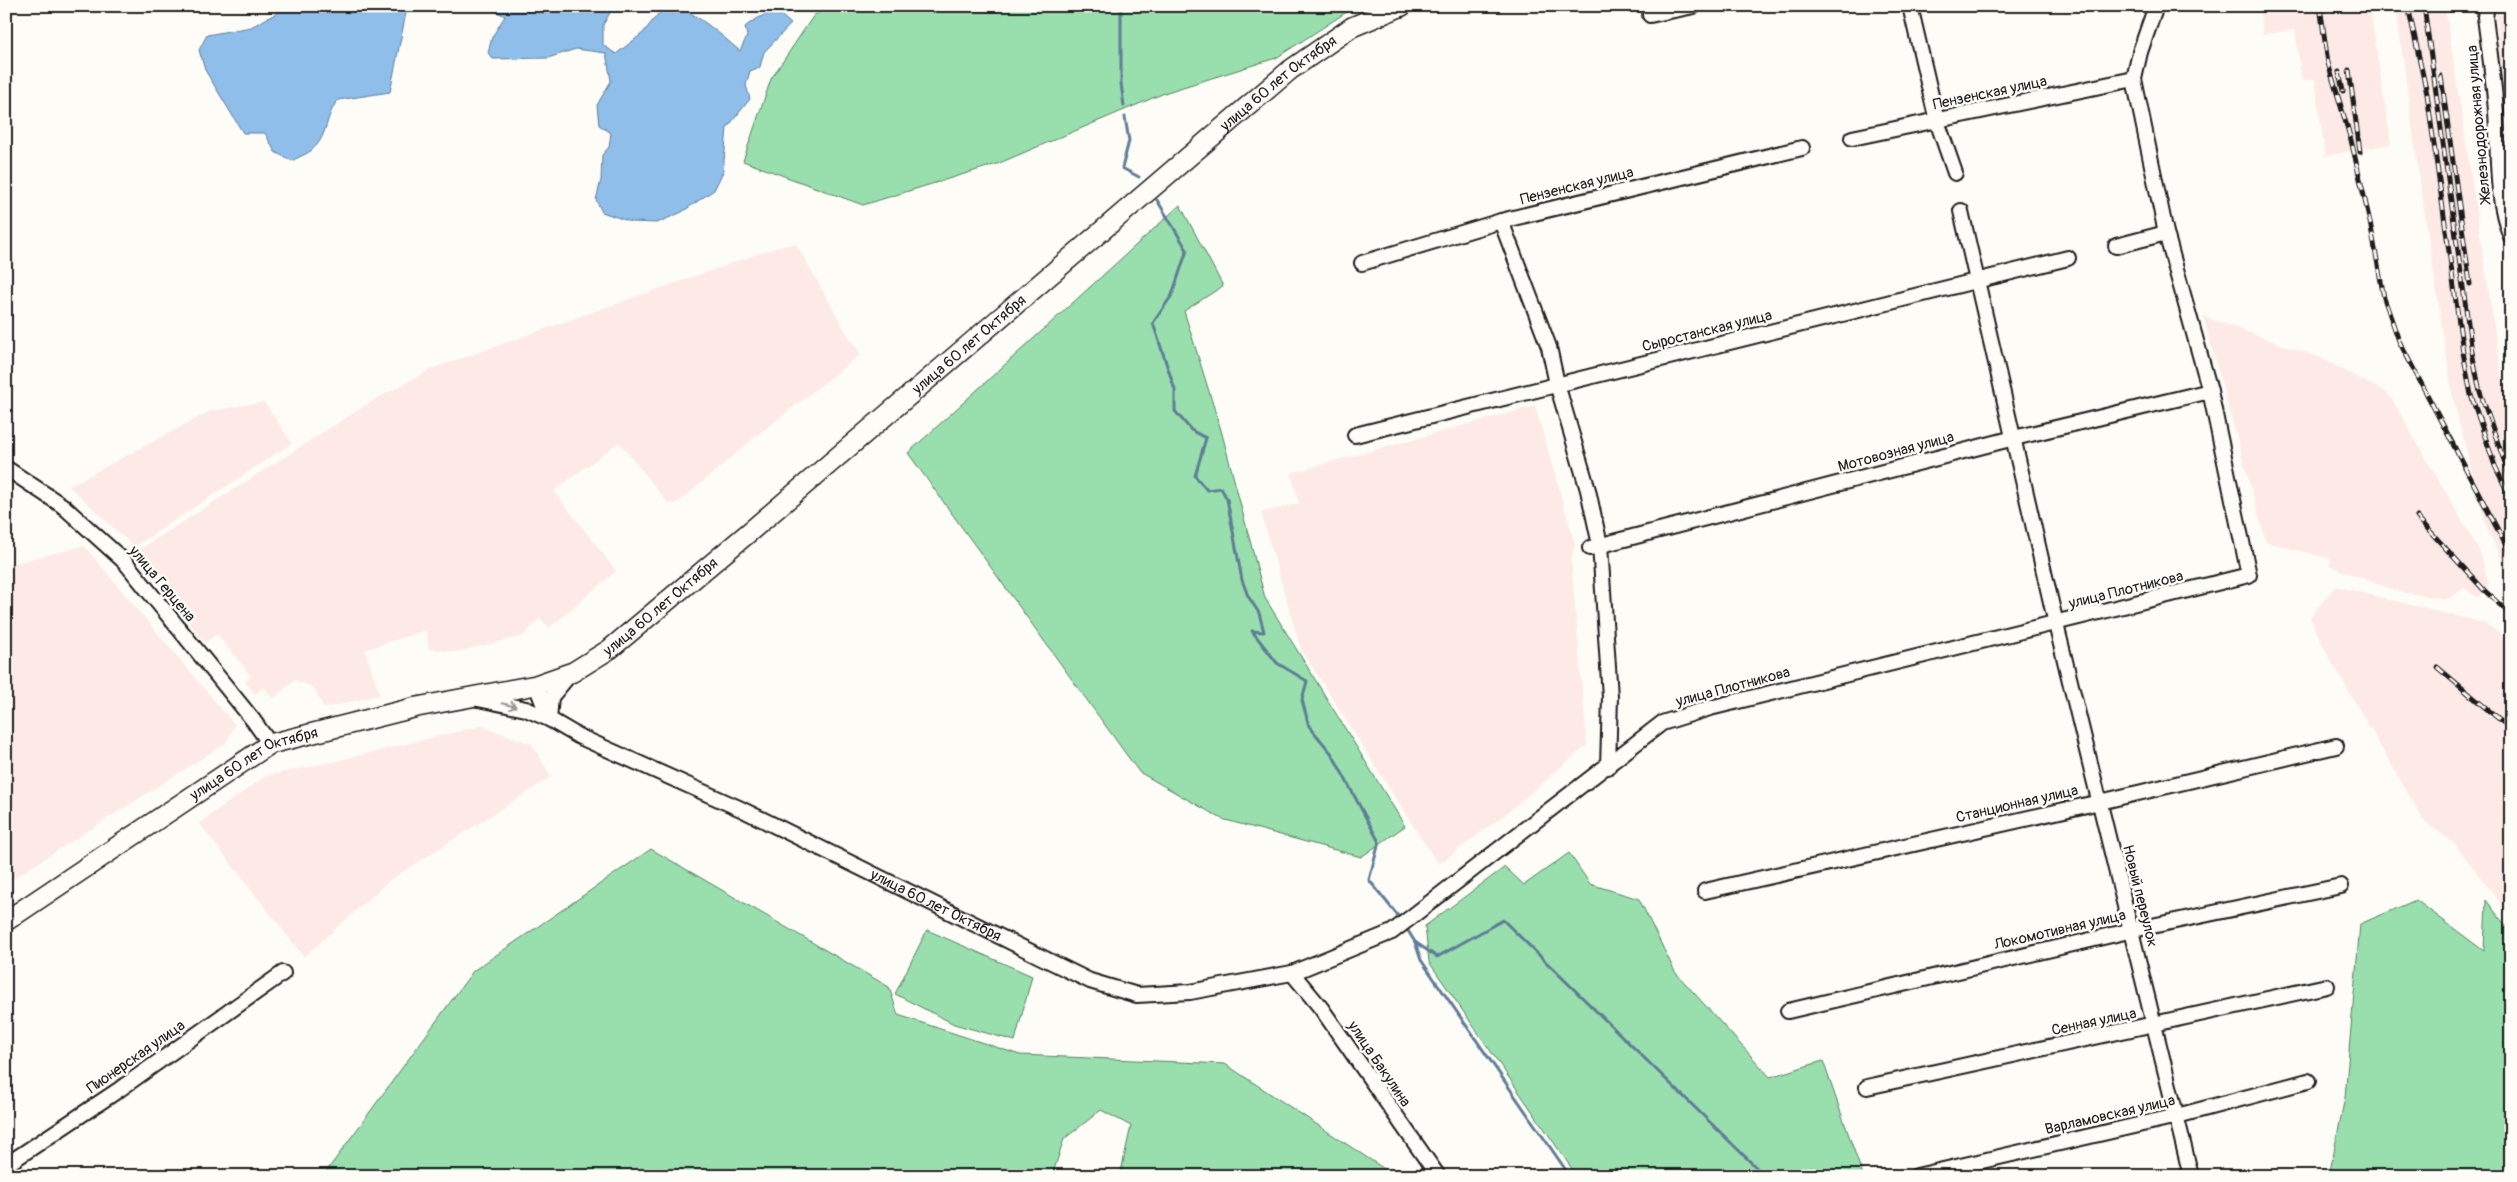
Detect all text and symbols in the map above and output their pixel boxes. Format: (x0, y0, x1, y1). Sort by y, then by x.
street label: улица 60 лет Октября (1215, 31, 1340, 136)
street label: Железнодорожная улица (2463, 44, 2496, 206)
street label: Пензенская улица (1931, 72, 2049, 114)
street label: Пензенская улица (1518, 163, 1636, 209)
street label: улица 60 лет Октября (907, 291, 1030, 399)
street label: Сыростанская улица (1640, 306, 1774, 356)
street label: Мотовозная улица (1836, 427, 1956, 477)
street label: улица Герцена (124, 541, 199, 626)
street label: улица 60 лет Октября (599, 553, 721, 661)
street label: улица Плотникова (2066, 567, 2185, 614)
street label: улица Плотникова (1673, 663, 1792, 712)
one-way arrow (500, 701, 516, 710)
street label: улица 60 лет Октября (185, 723, 320, 805)
street label: Станционная улица (1954, 781, 2080, 827)
street label: Новый переулок (2118, 843, 2162, 949)
street label: улица 60 лет Октября (866, 864, 1005, 945)
street label: Локомотивная улица (1991, 906, 2128, 955)
street label: Сенная улица (2050, 1004, 2138, 1040)
street label: Пионерская улица (83, 1016, 189, 1098)
street label: улица Бакулина (1343, 1017, 1415, 1111)
street label: Варламовская улица (2043, 1091, 2177, 1139)

